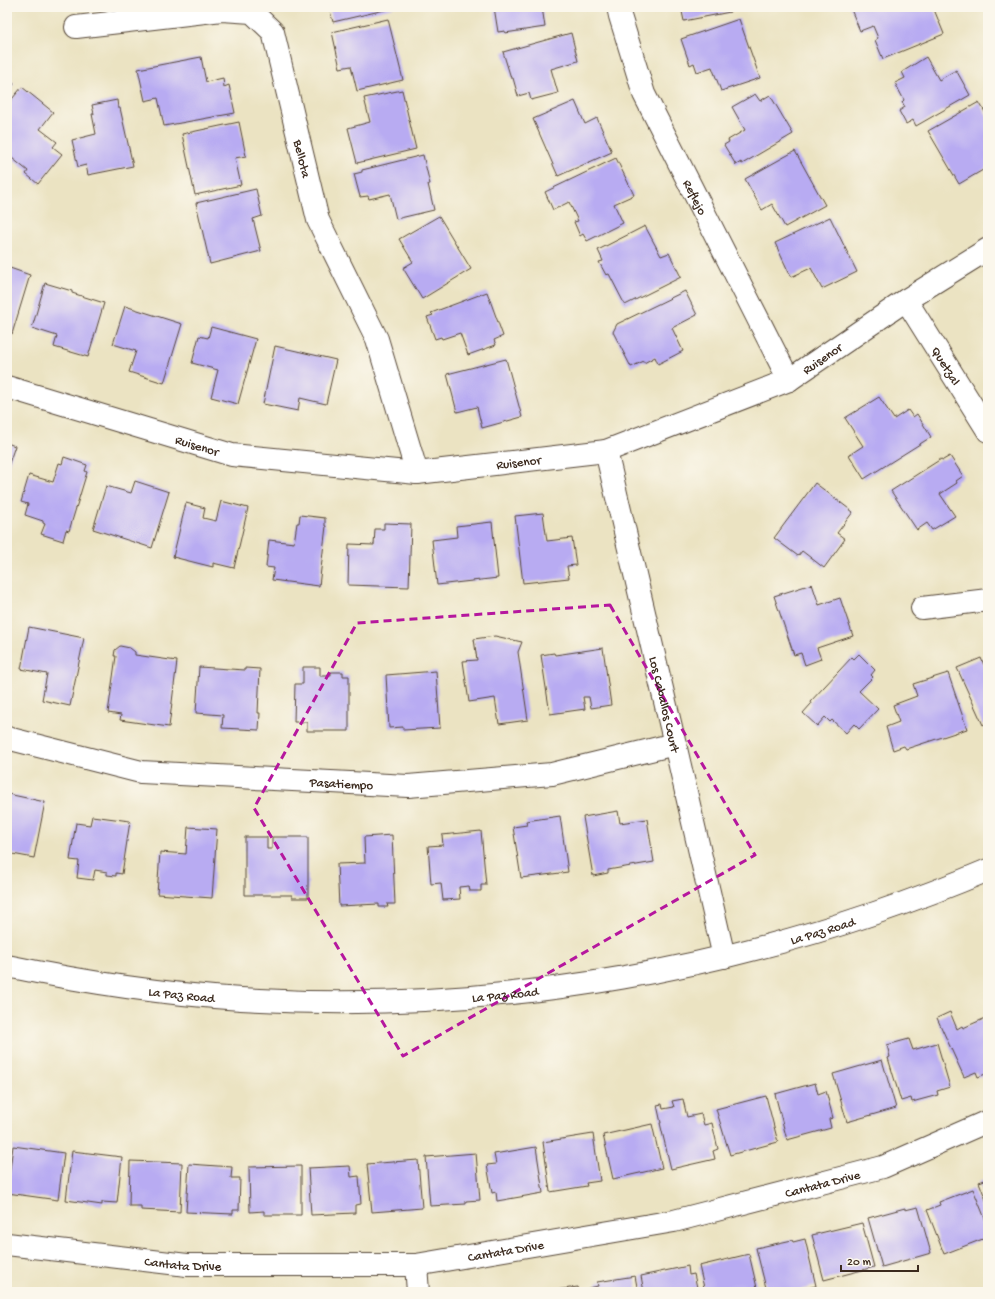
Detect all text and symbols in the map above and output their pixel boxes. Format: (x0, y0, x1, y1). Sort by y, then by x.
street label: Bellota (289, 138, 313, 180)
street label: Reflejo (679, 178, 709, 218)
street label: Ruisenor (800, 340, 847, 379)
street label: Quetzal (927, 345, 962, 389)
street label: Ruisenor (173, 433, 222, 461)
street label: Ruisenor (496, 453, 543, 474)
street label: Los Caballos Court (645, 655, 682, 756)
street label: Pasatiempo (308, 776, 374, 794)
street label: La Paz Road (789, 915, 859, 949)
street label: La Paz Road (147, 985, 217, 1007)
street label: La Paz Road (472, 985, 541, 1007)
street label: Cantata Drive (784, 1168, 862, 1202)
street label: Cantata Drive (467, 1238, 545, 1266)
scale bar (841, 1247, 918, 1273)
street label: Cantata Drive (143, 1255, 222, 1275)
text: 20 m (847, 1256, 872, 1270)

